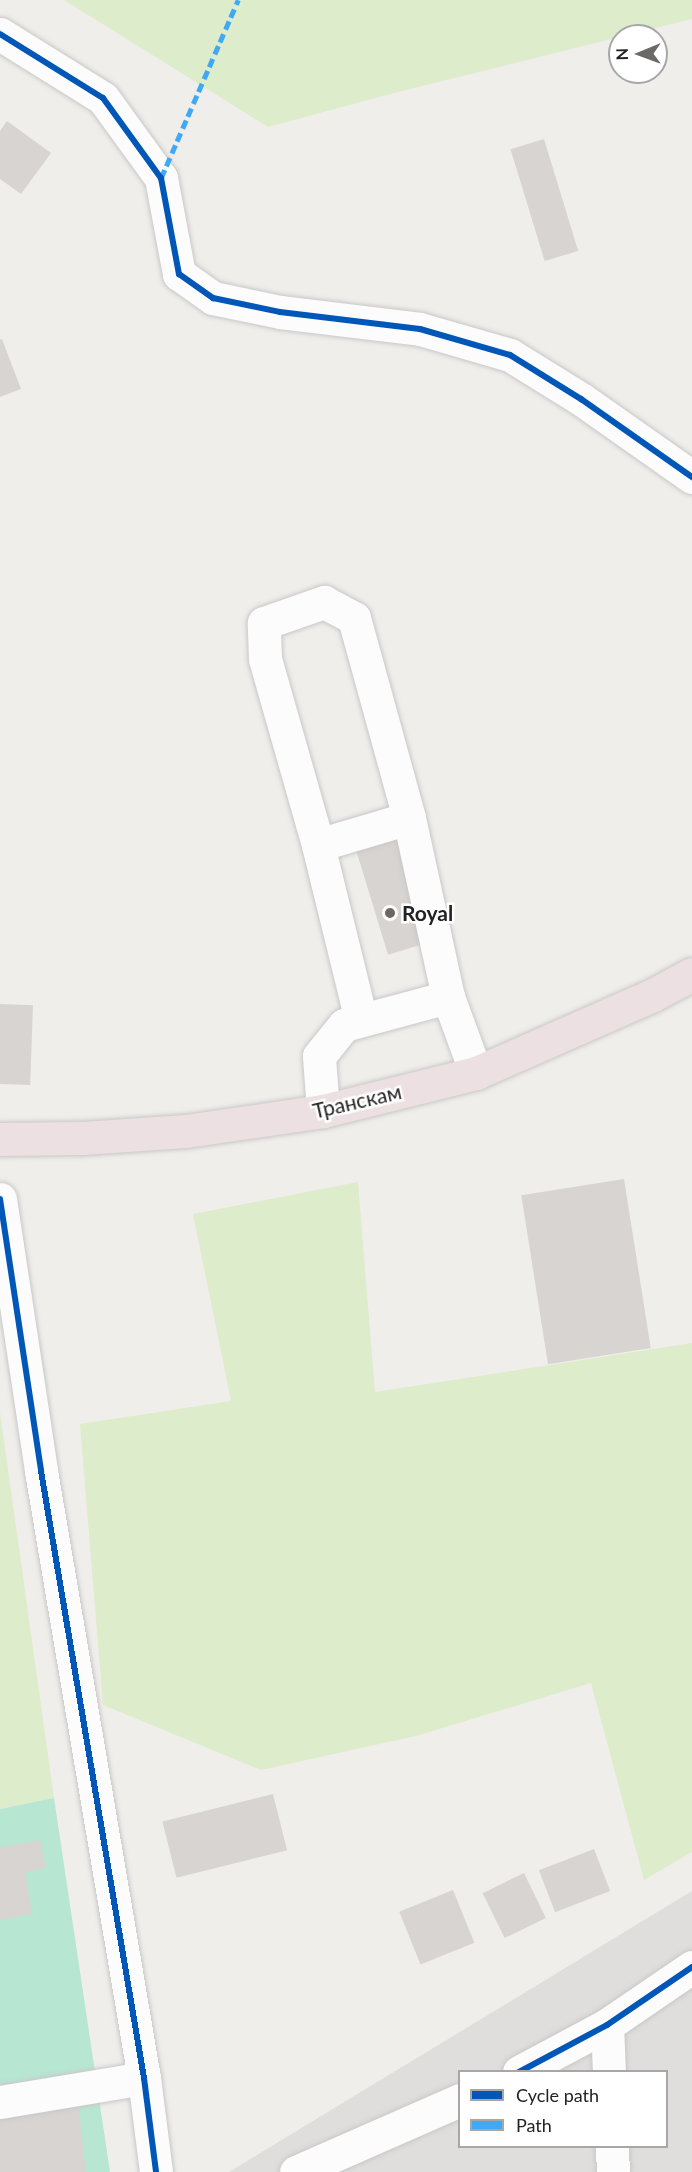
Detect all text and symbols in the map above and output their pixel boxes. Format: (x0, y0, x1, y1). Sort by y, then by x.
north arrow (608, 24, 668, 84)
text: N (612, 48, 631, 61)
place label: Royal (402, 900, 453, 926)
marker: Royal (383, 906, 397, 920)
street label: Транскам (310, 1079, 404, 1123)
legend (458, 2070, 668, 2148)
text: Cycle path (516, 2084, 599, 2106)
text: Path (516, 2114, 552, 2136)

